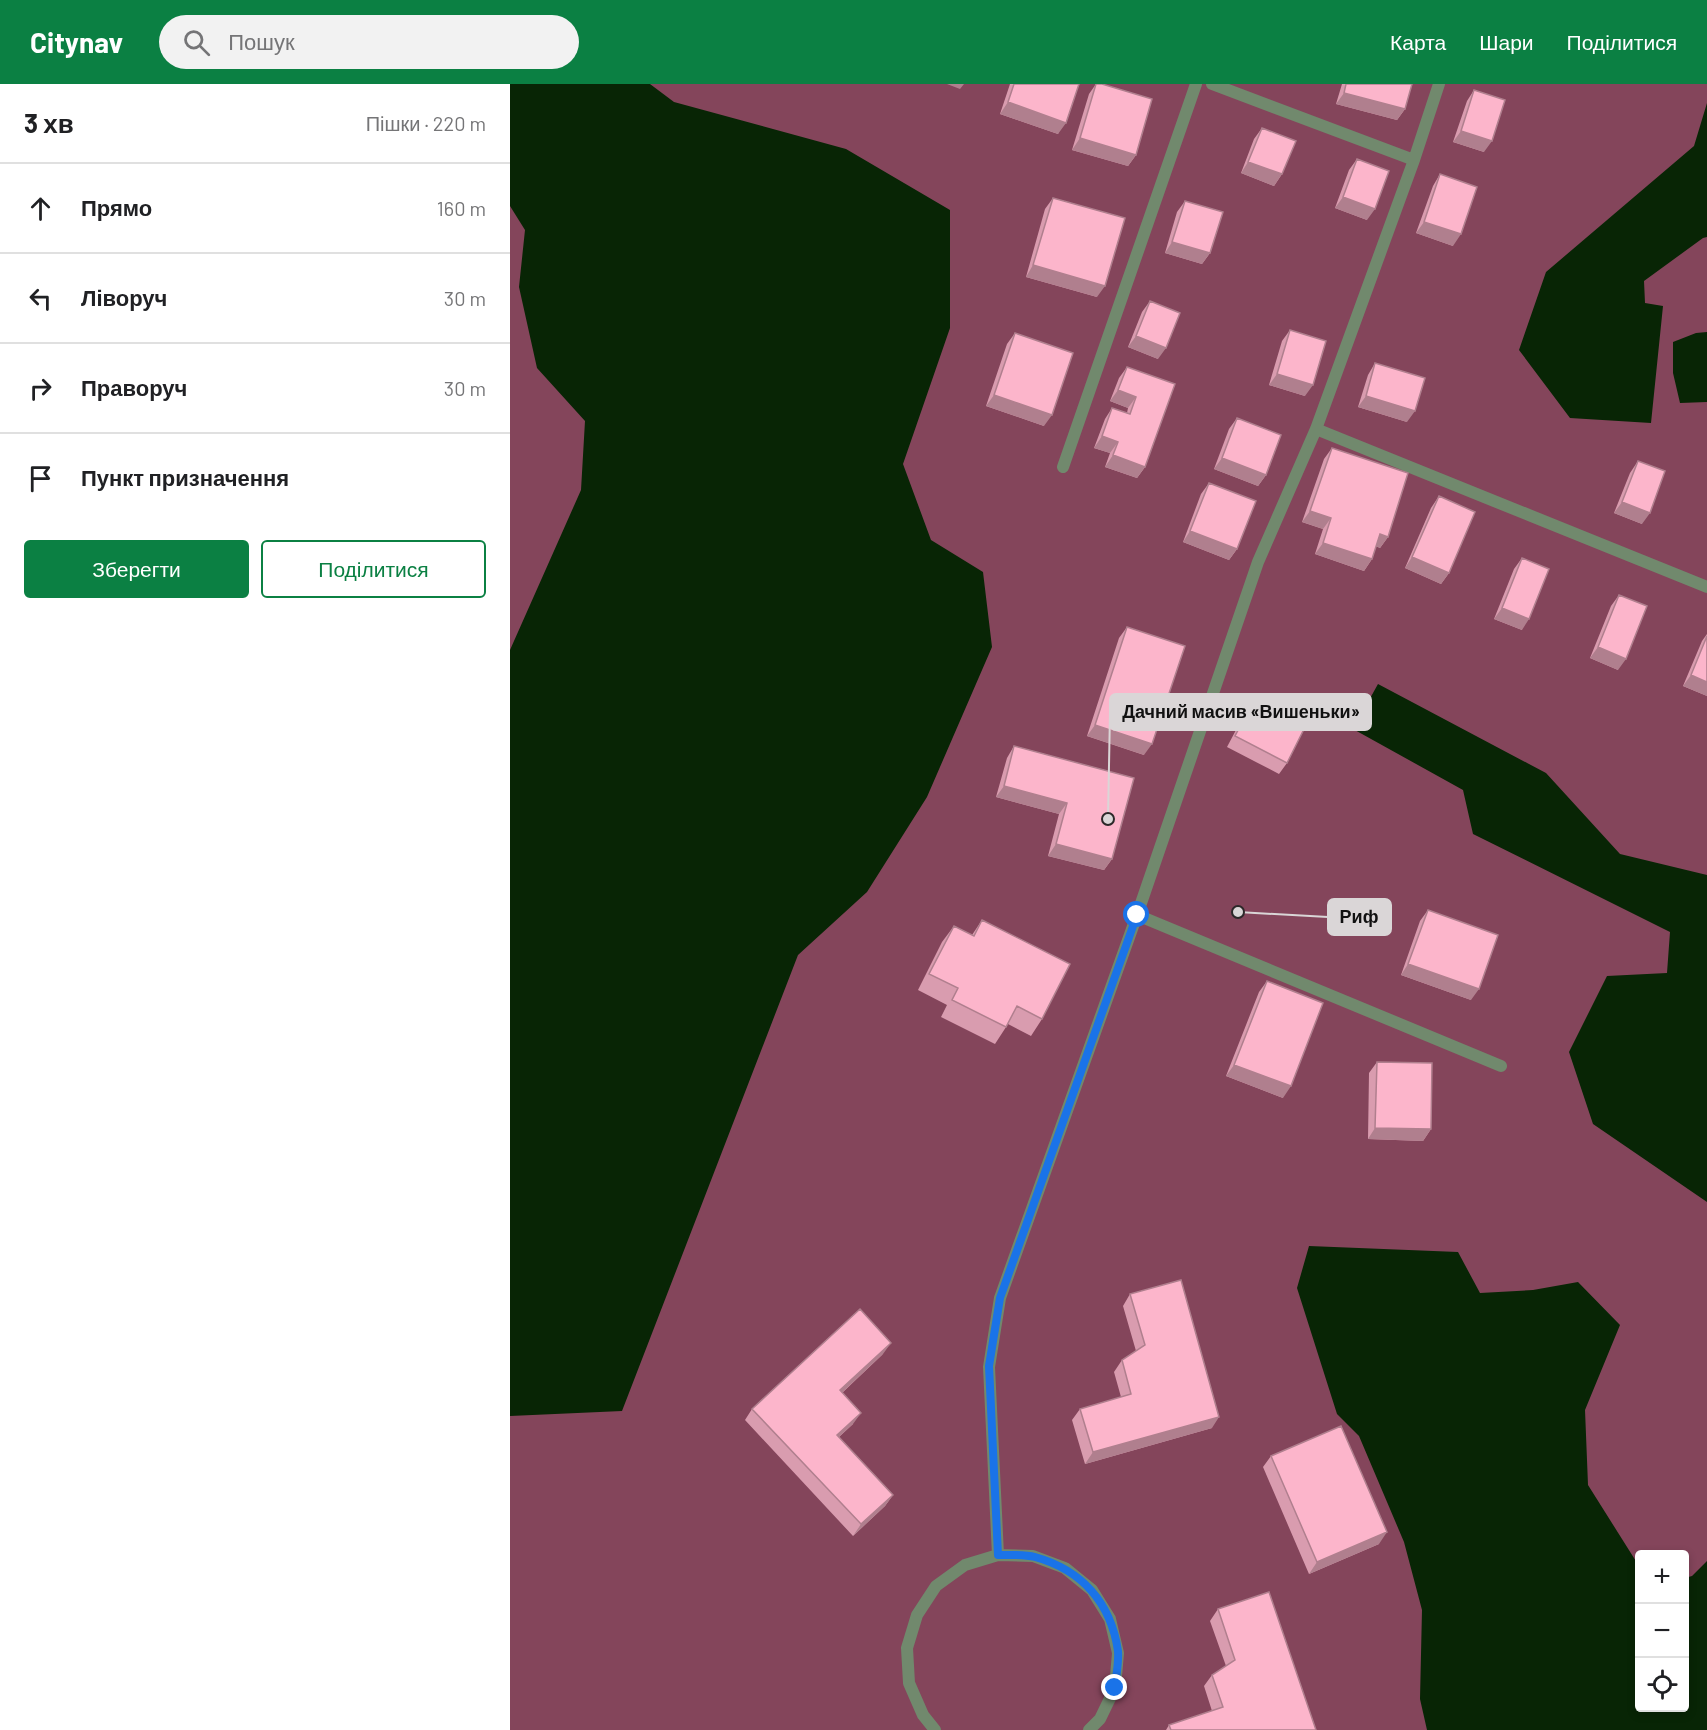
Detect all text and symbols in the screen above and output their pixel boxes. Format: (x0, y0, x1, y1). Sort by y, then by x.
search box (159, 15, 579, 69)
text: Citynav (30, 25, 123, 59)
icon: search (180, 26, 213, 59)
text: Пошук (228, 28, 295, 54)
text: Карта (1390, 29, 1446, 54)
text: Шари (1479, 29, 1534, 54)
text: Поділитися (1567, 29, 1677, 54)
text: 3 хв (24, 107, 74, 138)
text: Пішки · 220 m (366, 111, 486, 135)
icon: ahead (24, 192, 57, 225)
text: Прямо (81, 194, 152, 220)
text: 160 m (437, 196, 486, 220)
icon: left (24, 282, 57, 315)
text: Ліворуч (81, 284, 167, 310)
text: 30 m (444, 286, 486, 310)
icon: right (24, 372, 57, 405)
text: Праворуч (81, 374, 187, 400)
text: 30 m (444, 376, 486, 400)
icon: arrive (24, 462, 57, 495)
text: Пункт призначення (81, 464, 289, 490)
button: Зберегти (24, 540, 249, 598)
button: Поділитися (261, 540, 486, 598)
callout: Дачний масив «Вишеньки» (1110, 694, 1371, 730)
text: Дачний масив «Вишеньки» (1122, 700, 1360, 722)
callout: Риф (1328, 899, 1391, 935)
route start (1123, 901, 1149, 927)
text: Риф (1340, 905, 1379, 927)
map controls (1635, 1550, 1689, 1712)
button: + (1635, 1550, 1689, 1604)
button: − (1635, 1604, 1689, 1658)
button: locate (1635, 1658, 1689, 1712)
route end (1101, 1674, 1127, 1700)

